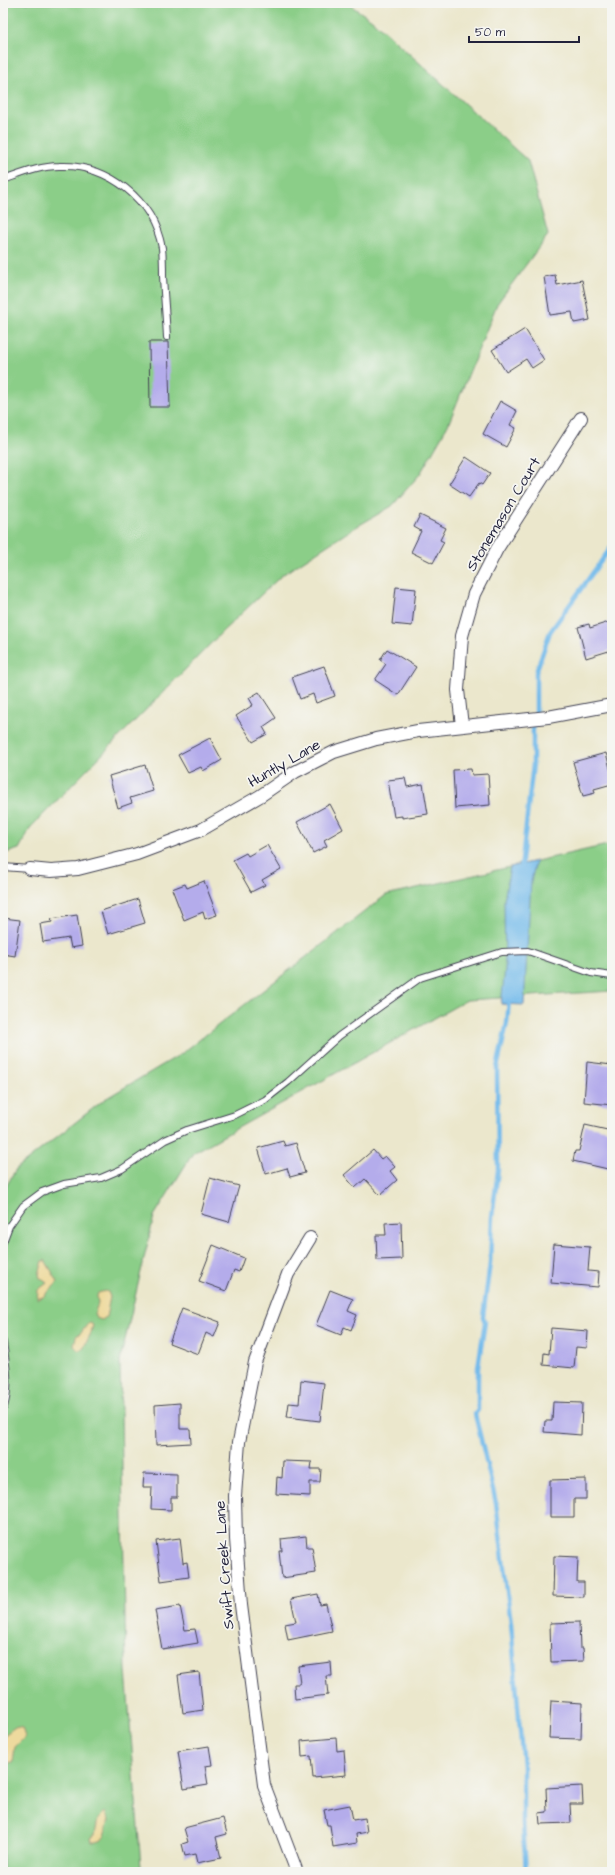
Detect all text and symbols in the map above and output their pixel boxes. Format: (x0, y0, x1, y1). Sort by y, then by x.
scale bar (469, 18, 579, 44)
text: 50 m (475, 24, 506, 41)
street label: Stonemason Court (461, 453, 546, 575)
street label: Huntly Lane (244, 734, 325, 794)
street label: Swift Creek Lane (210, 1500, 239, 1630)

